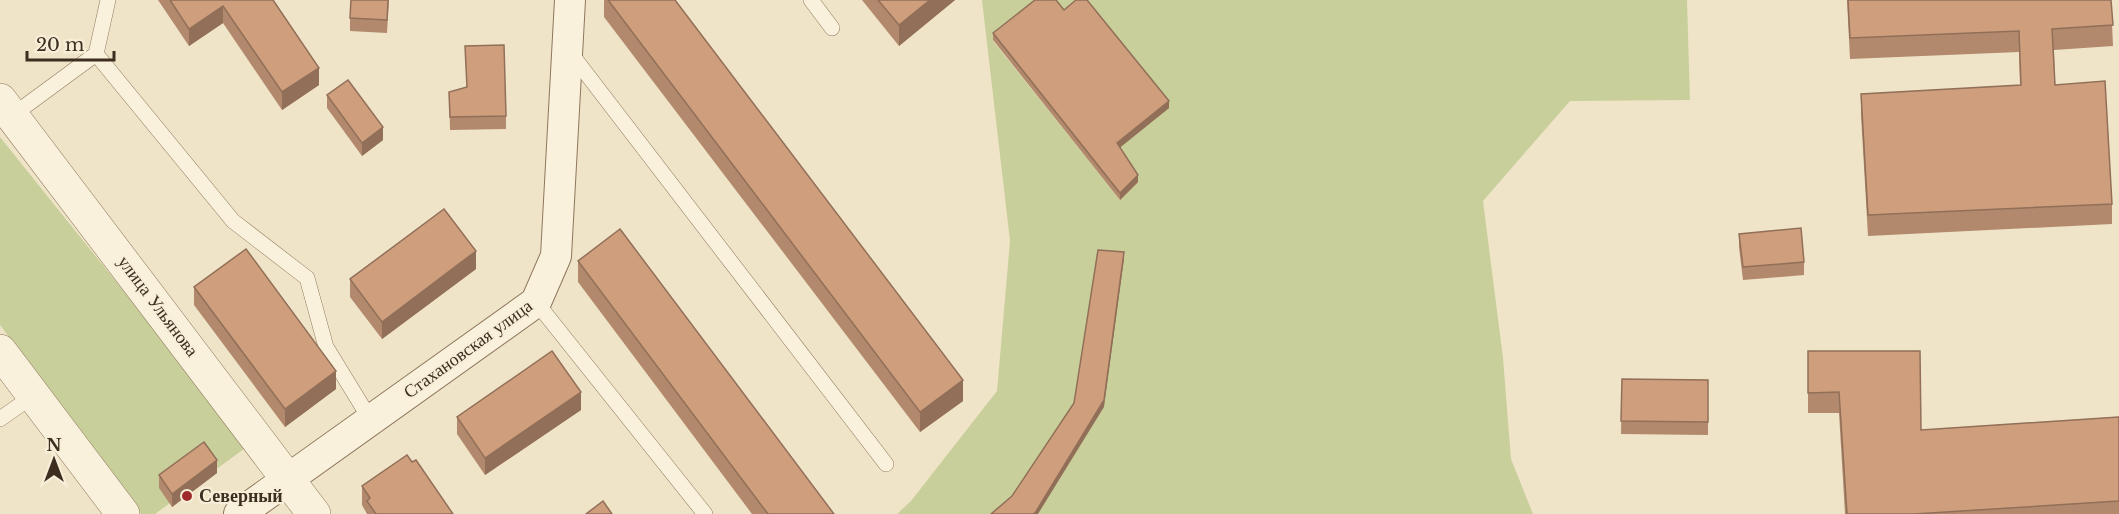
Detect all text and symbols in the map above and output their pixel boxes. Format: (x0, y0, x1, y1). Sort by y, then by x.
scale bar (27, 24, 114, 62)
text: 20 m (36, 34, 84, 56)
street label: улица Ульянова (113, 251, 203, 361)
street label: Стахановская улица (399, 295, 537, 403)
north arrow (24, 430, 84, 490)
text: N (46, 435, 62, 455)
place label: Северный (199, 485, 283, 507)
marker: Северный (180, 489, 194, 503)

